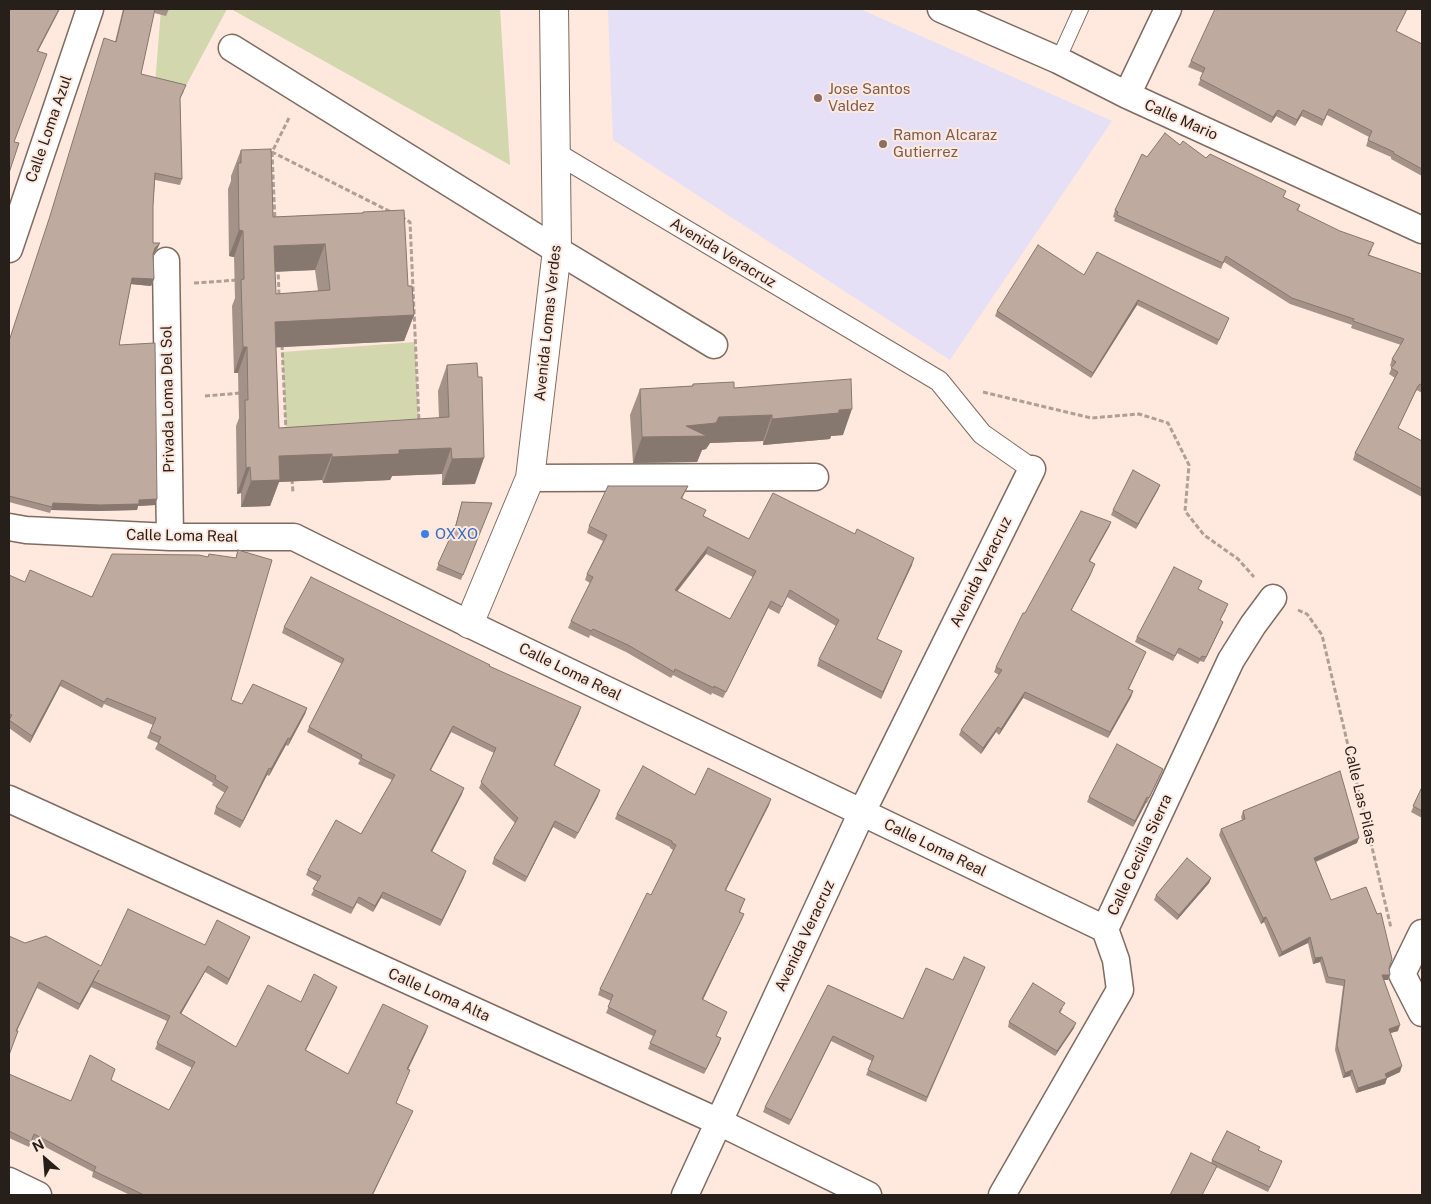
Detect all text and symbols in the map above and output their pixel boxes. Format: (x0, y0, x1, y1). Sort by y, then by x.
street label: Calle Loma Azul (22, 73, 76, 185)
place label: Jose Santos Valdez (828, 80, 910, 115)
marker: Jose Santos Valdez (812, 92, 824, 104)
street label: Calle Mario (1141, 96, 1221, 144)
place label: Ramon Alcaraz Gutierrez (893, 126, 997, 161)
marker: Ramon Alcaraz Gutierrez (877, 138, 889, 150)
street label: Avenida Veracruz (667, 214, 779, 292)
street label: Avenida Lomas Verdes (531, 244, 565, 402)
street label: Privada Loma Del Sol (158, 325, 178, 473)
street label: Avenida Veracruz (946, 514, 1016, 630)
place label: OXXO (435, 525, 478, 543)
street label: Calle Loma Real (126, 526, 238, 546)
marker: OXXO (419, 528, 431, 540)
street label: Calle Loma Real (516, 639, 624, 705)
street label: Calle Las Pilas (1340, 744, 1380, 846)
street label: Calle Cecilia Sierra (1104, 791, 1176, 919)
street label: Calle Loma Real (881, 815, 989, 881)
street label: Avenida Veracruz (771, 878, 839, 994)
street label: Calle Loma Alta (385, 964, 493, 1026)
north arrow (20, 1134, 70, 1184)
text: N (30, 1136, 47, 1155)

